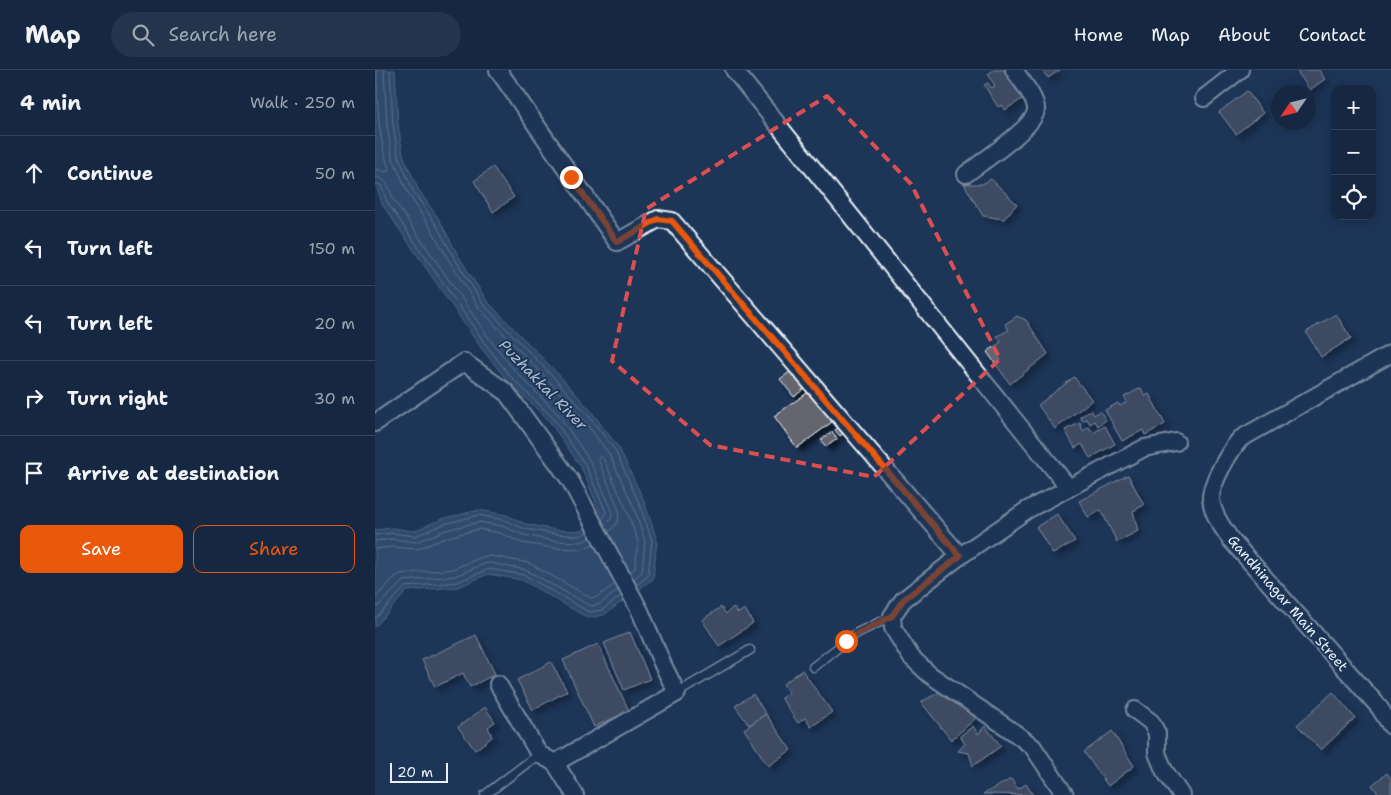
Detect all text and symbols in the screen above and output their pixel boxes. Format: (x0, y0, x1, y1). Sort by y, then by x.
search box (111, 12, 461, 57)
text: Map (25, 19, 81, 51)
icon: search (129, 21, 157, 49)
text: Search here (169, 22, 277, 47)
text: Home (1074, 23, 1123, 47)
text: Map (1151, 23, 1190, 47)
text: About (1218, 23, 1271, 47)
text: Contact (1299, 23, 1366, 47)
north arrow (1271, 85, 1316, 130)
map controls (1331, 85, 1376, 220)
button: + (1331, 85, 1376, 130)
text: 4 min (20, 89, 81, 117)
text: Walk · 250 m (250, 92, 355, 113)
button: − (1331, 130, 1376, 175)
icon: ahead (20, 159, 48, 187)
text: Continue (67, 161, 153, 186)
text: 50 m (315, 163, 355, 184)
route end (560, 166, 583, 189)
button: locate (1331, 175, 1376, 220)
icon: left (20, 234, 48, 262)
text: Turn left (67, 236, 153, 261)
text: 150 m (308, 238, 355, 259)
icon: left (20, 309, 48, 337)
text: Turn left (67, 311, 153, 336)
text: 20 m (314, 313, 355, 334)
water label: Puzhakkal River (495, 335, 592, 435)
icon: right (20, 384, 48, 412)
text: Turn right (67, 386, 168, 411)
text: 30 m (314, 388, 355, 409)
icon: arrive (20, 459, 48, 487)
text: Arrive at destination (67, 461, 279, 486)
button: Save (20, 525, 183, 573)
button: Share (193, 525, 355, 573)
street label: Gandhinagar Main Street (1224, 531, 1352, 675)
route start (835, 630, 858, 653)
scale bar (390, 760, 447, 783)
text: 20 m (397, 763, 433, 781)

